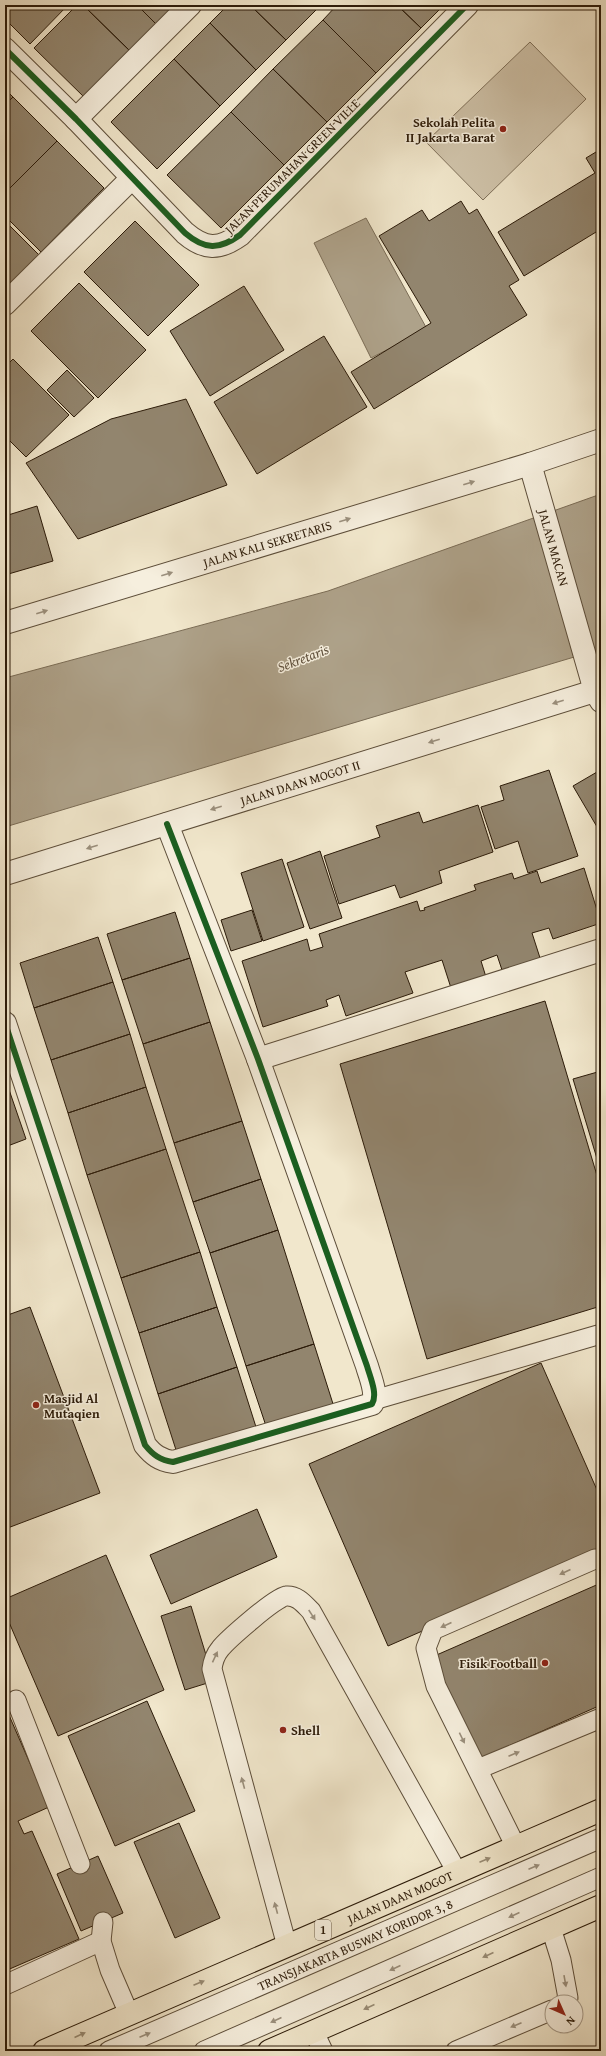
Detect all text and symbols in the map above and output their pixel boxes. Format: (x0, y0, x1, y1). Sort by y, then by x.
street label: JALAN PERUMAHAN GREEN VILLE (219, 94, 365, 240)
place label: Sekolah Pelita II Jakarta Barat (406, 113, 495, 147)
marker: Sekolah Pelita II Jakarta Barat (498, 124, 508, 134)
one-way arrow (464, 480, 476, 486)
street label: JALAN MACAN (533, 505, 574, 589)
street label: JALAN KALI SEKRETARIS (199, 516, 334, 573)
one-way arrow (339, 517, 351, 523)
one-way arrow (161, 571, 173, 577)
one-way arrow (37, 609, 49, 615)
water label: Sekretaris (274, 639, 332, 677)
one-way arrow (552, 699, 564, 705)
one-way arrow (427, 738, 439, 744)
street label: JALAN DAAN MOGOT II (236, 755, 363, 811)
one-way arrow (210, 805, 222, 811)
one-way arrow (86, 844, 98, 850)
place label: Masjid Al Mutaqien (44, 1389, 100, 1423)
marker: Masjid Al Mutaqien (31, 1400, 41, 1410)
one-way arrow (559, 1569, 570, 1575)
one-way arrow (309, 1609, 316, 1620)
one-way arrow (440, 1622, 452, 1628)
one-way arrow (213, 1651, 219, 1663)
place label: Fisik Football (460, 1654, 537, 1673)
marker: Fisik Football (540, 1658, 550, 1668)
place label: Shell (291, 1721, 320, 1740)
marker: Shell (278, 1725, 288, 1735)
one-way arrow (459, 1732, 465, 1744)
one-way arrow (508, 1751, 519, 1757)
one-way arrow (239, 1776, 245, 1789)
one-way arrow (480, 1857, 491, 1863)
one-way arrow (529, 1864, 540, 1870)
street label: JALAN DAAN MOGOT (342, 1866, 457, 1929)
street label: TRANSJAKARTA BUSWAY KORIDOR 3, 8 (255, 1894, 456, 1996)
one-way arrow (273, 1902, 279, 1914)
one-way arrow (508, 1912, 520, 1919)
road number: 1 (315, 1920, 331, 1940)
one-way arrow (482, 1953, 494, 1959)
one-way arrow (388, 1965, 400, 1971)
one-way arrow (562, 1975, 568, 1987)
one-way arrow (193, 1980, 205, 1987)
north arrow (544, 1994, 584, 2034)
one-way arrow (363, 2005, 375, 2011)
text: N (562, 2013, 579, 2030)
one-way arrow (270, 2017, 281, 2023)
one-way arrow (510, 2022, 522, 2029)
one-way arrow (74, 2032, 85, 2038)
one-way arrow (140, 2032, 152, 2038)

